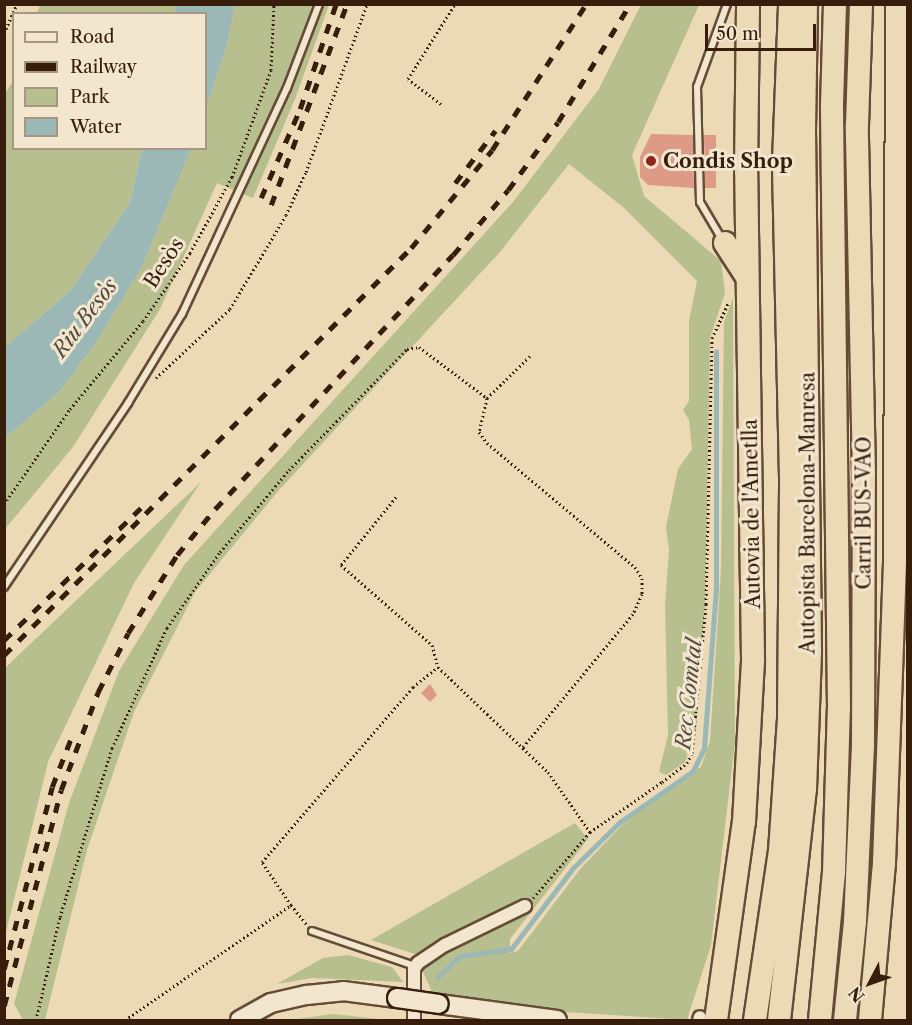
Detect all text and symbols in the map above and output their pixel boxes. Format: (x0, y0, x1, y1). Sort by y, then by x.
legend (12, 12, 207, 150)
scale bar (708, 12, 819, 50)
text: 50 m (716, 23, 759, 45)
text: Road (70, 26, 115, 48)
text: Railway (70, 56, 137, 78)
text: Park (70, 86, 109, 108)
text: Water (70, 116, 122, 138)
place label: Condis Shop (663, 149, 793, 173)
marker: Condis Shop (644, 154, 658, 168)
street label: Besòs (139, 233, 189, 293)
water label: Riu Besòs (47, 274, 123, 362)
street label: Autopista Barcelona-Manresa (796, 372, 820, 654)
street label: Autovia de l'Ametlla (738, 419, 766, 609)
street label: Carril BUS-VAO (852, 436, 876, 590)
water label: Rec Comtal (671, 637, 707, 751)
north arrow (840, 953, 900, 1013)
text: N (844, 983, 869, 1007)

